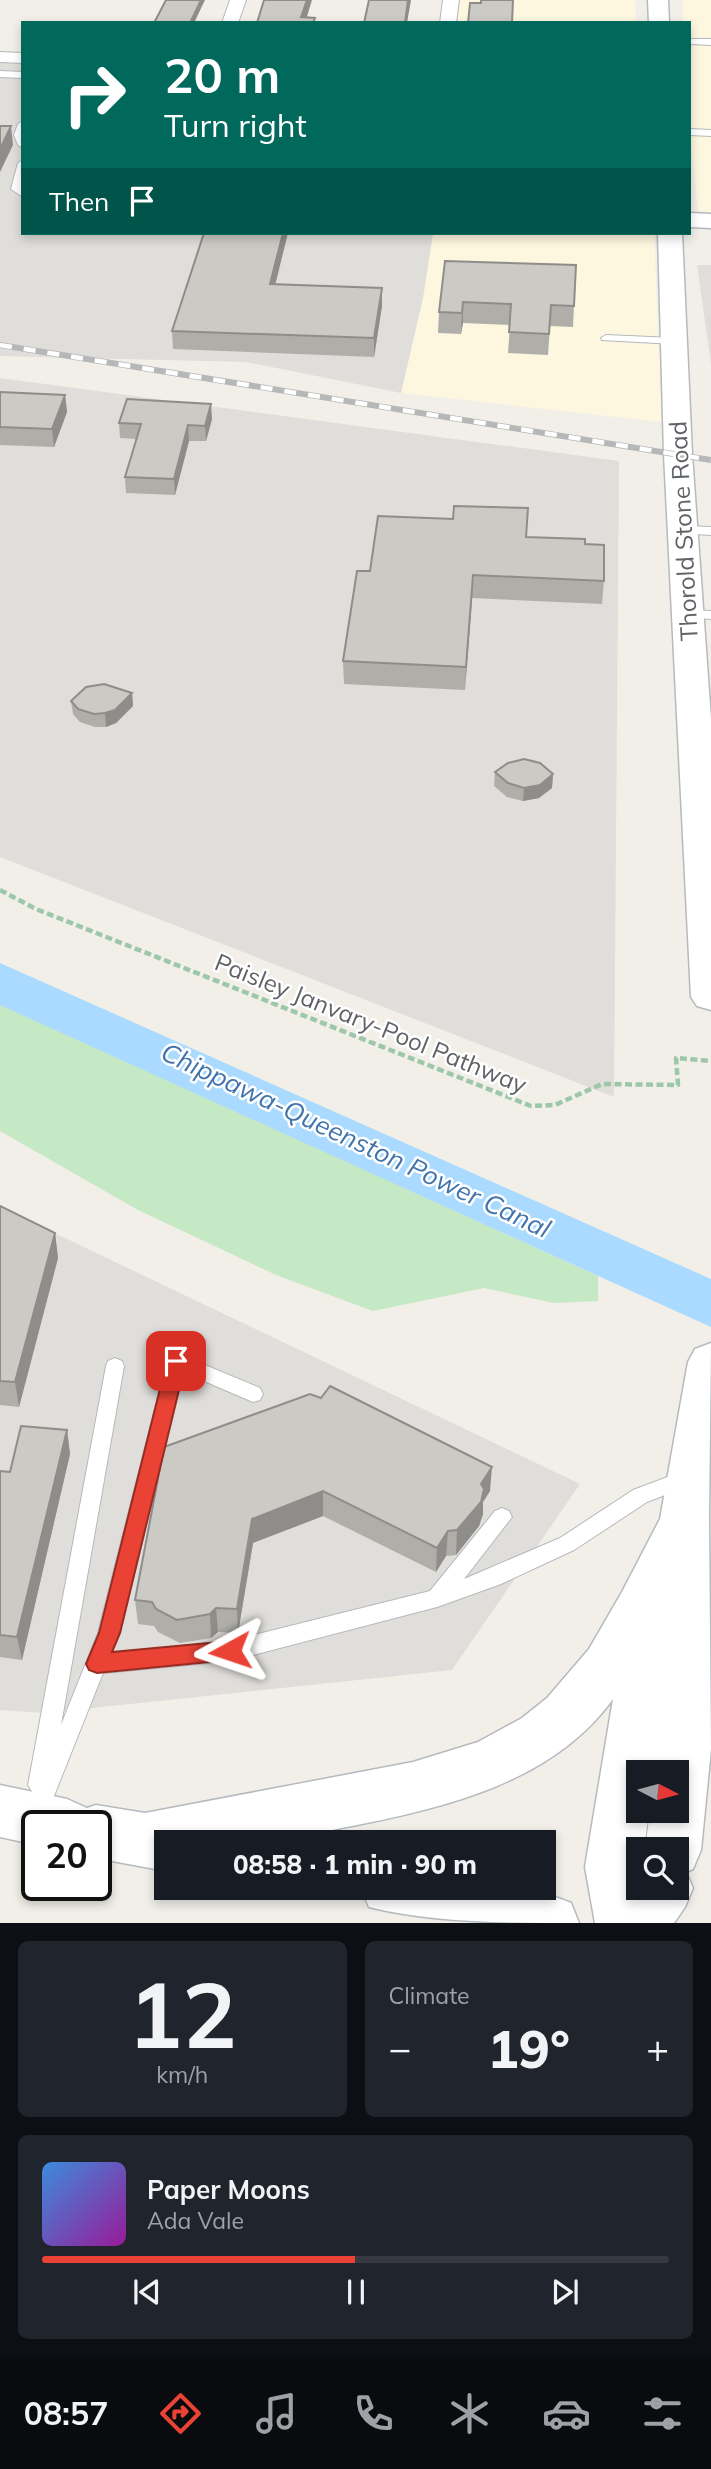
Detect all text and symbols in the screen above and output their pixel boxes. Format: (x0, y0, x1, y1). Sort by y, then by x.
text: 20 m (164, 44, 280, 105)
icon: right (49, 49, 140, 140)
text: Turn right (164, 105, 307, 145)
icon: arrive (123, 182, 161, 220)
text: Then (49, 185, 109, 218)
street label: Thorold Stone Road (662, 420, 704, 642)
street label: Paisley Janvary-Pool Pathway (211, 947, 532, 1100)
water label: Chippawa-Queenston Power Canal (156, 1035, 557, 1245)
pin (146, 1331, 206, 1391)
icon: arrive (157, 1342, 195, 1380)
position arrow (193, 1614, 267, 1688)
north arrow (626, 1760, 690, 1824)
map controls (626, 1760, 689, 1900)
speed limit sign: 20 (21, 1810, 112, 1901)
button: search (626, 1837, 689, 1900)
text: 08:58 · 1 min · 90 m (233, 1848, 477, 1881)
text: 12 (128, 1957, 237, 2071)
text: Climate (389, 1981, 470, 2010)
text: 19° (488, 2016, 570, 2081)
text: − (389, 2024, 411, 2072)
text: + (646, 2024, 669, 2072)
text: km/h (156, 2060, 208, 2089)
text: Paper Moons (147, 2173, 310, 2206)
text: Ada Vale (147, 2206, 244, 2235)
icon: previous (128, 2273, 166, 2311)
icon: pause (337, 2273, 375, 2311)
icon: next (546, 2273, 584, 2311)
icon: directions (156, 2389, 205, 2438)
icon: music (252, 2389, 301, 2438)
icon: phone (349, 2389, 398, 2438)
icon: climate (445, 2389, 494, 2438)
icon: car (542, 2389, 591, 2438)
icon: filters (638, 2389, 687, 2438)
text: 08:57 (24, 2393, 108, 2433)

